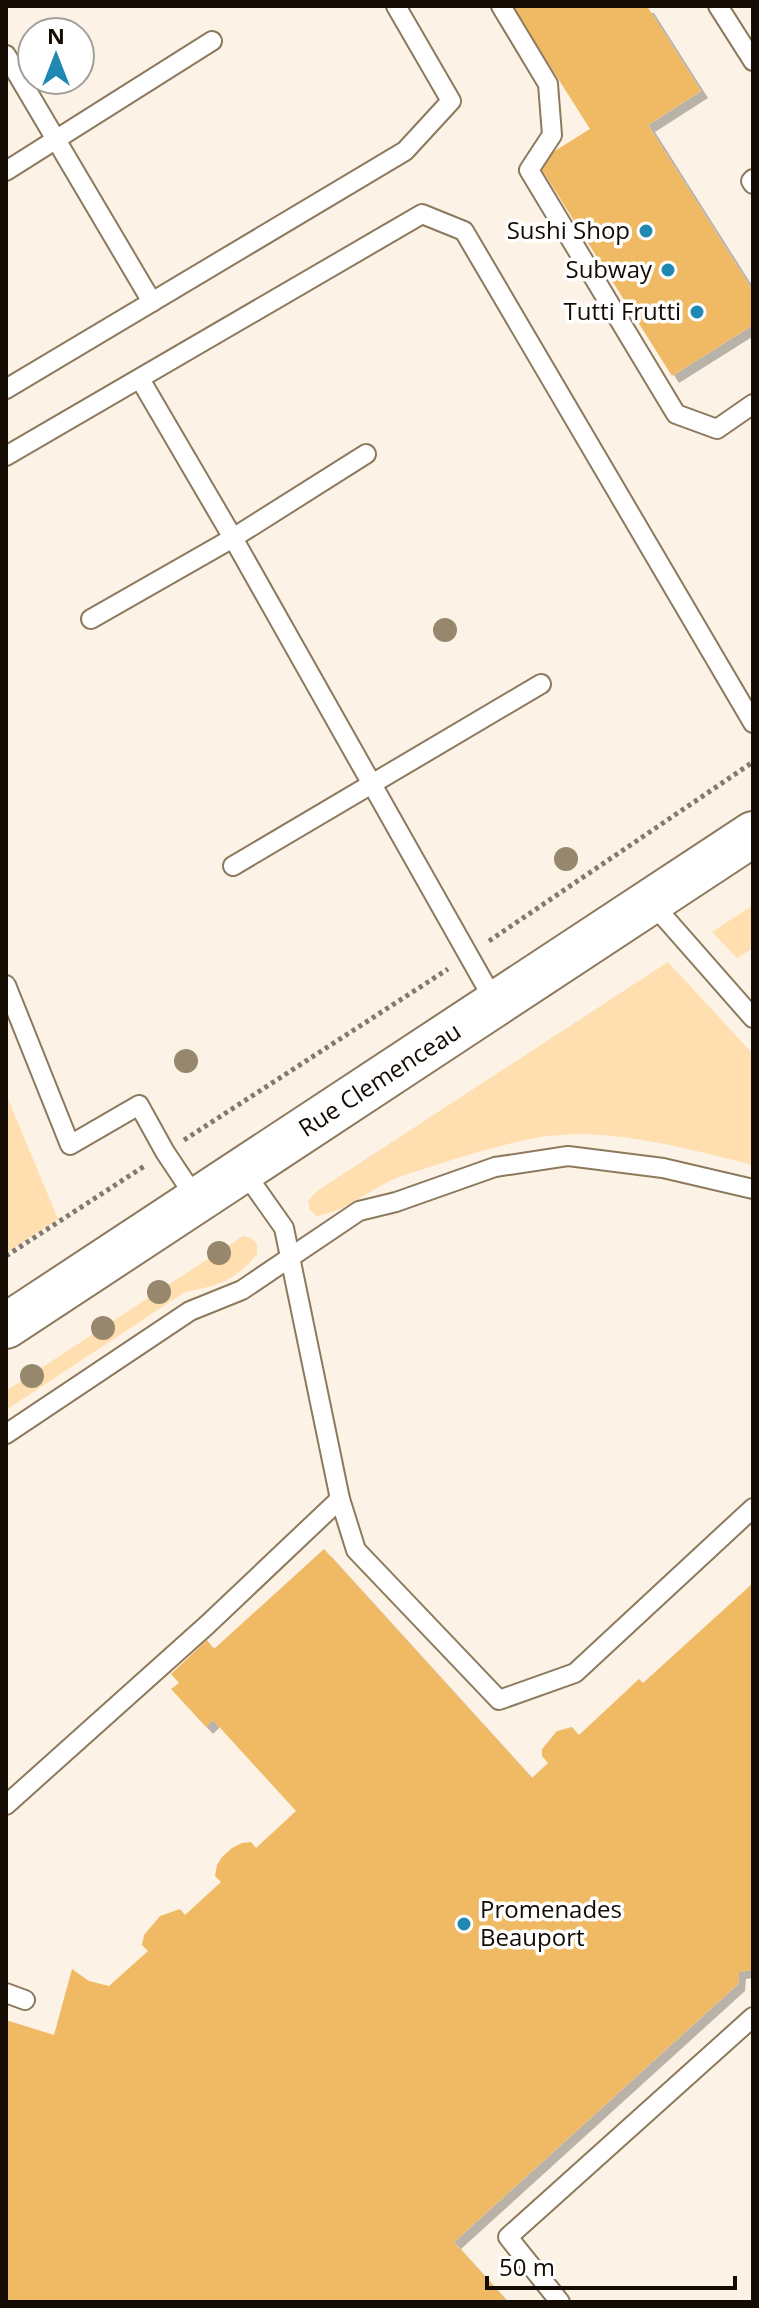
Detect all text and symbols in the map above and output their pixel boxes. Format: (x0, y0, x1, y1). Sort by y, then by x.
north arrow (16, 16, 96, 96)
text: N (47, 20, 65, 50)
place label: Sushi Shop (507, 213, 630, 246)
marker: Sushi Shop (637, 222, 655, 240)
place label: Subway (565, 252, 653, 285)
marker: Subway (659, 261, 677, 279)
place label: Tutti Frutti (564, 294, 681, 327)
marker: Tutti Frutti (688, 303, 706, 321)
street label: Rue Clemenceau (292, 1014, 467, 1144)
place label: Promenades Beauport (480, 1892, 622, 1953)
marker: Promenades Beauport (455, 1915, 473, 1933)
scale bar (487, 2240, 735, 2290)
text: 50 m (499, 2250, 555, 2283)

